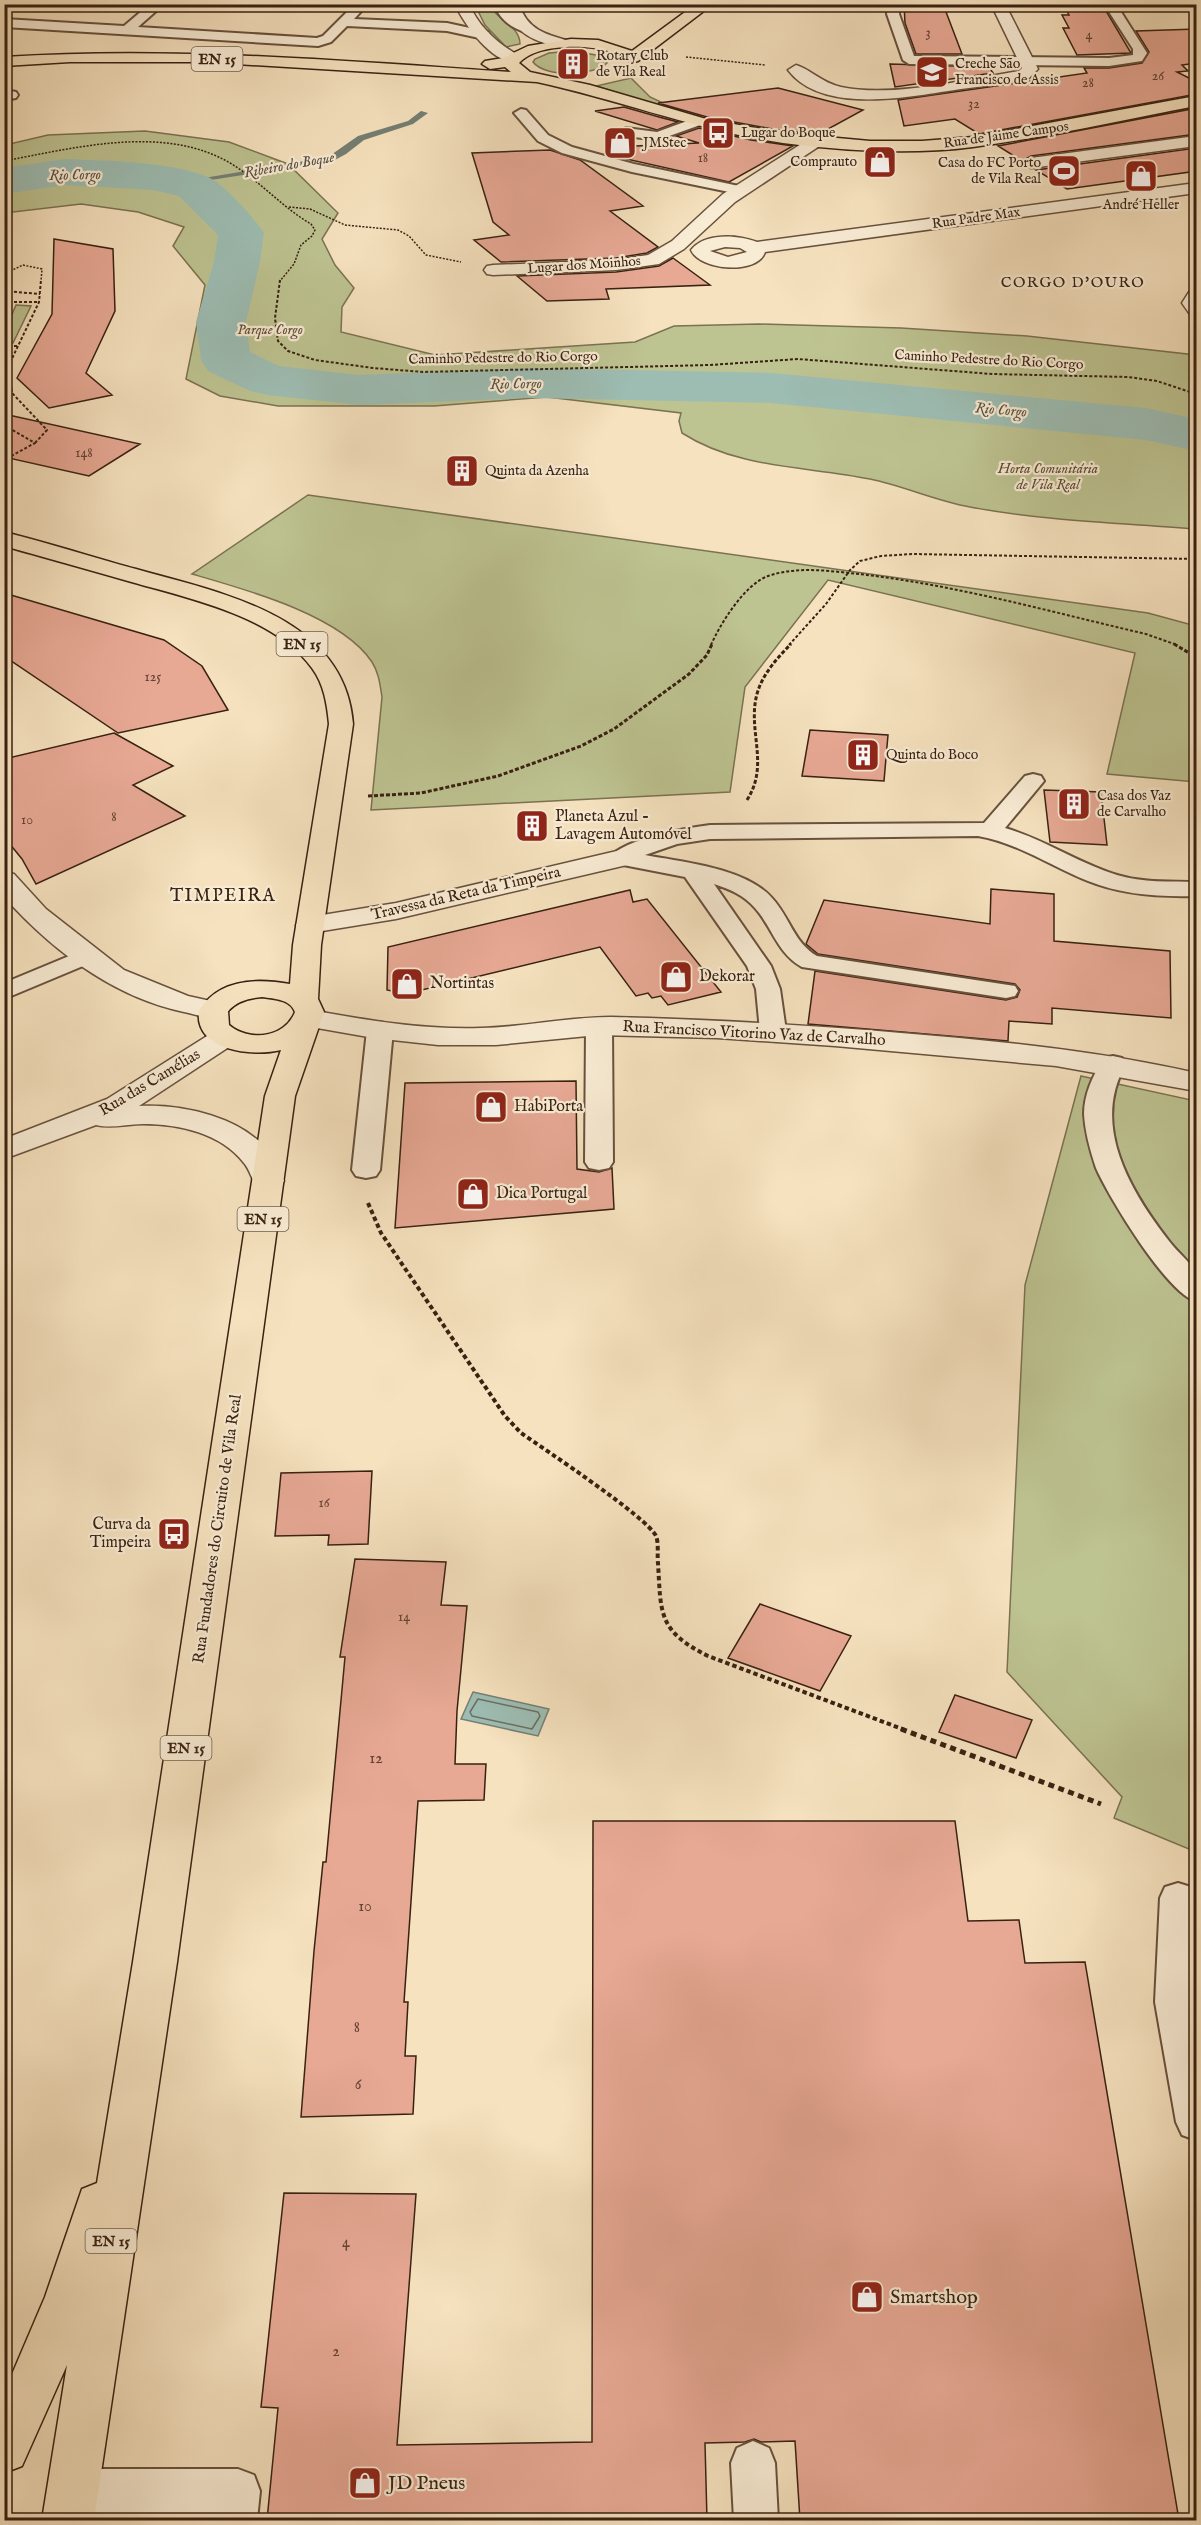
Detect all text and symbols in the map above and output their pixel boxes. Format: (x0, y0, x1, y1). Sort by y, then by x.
house number: 3 (925, 24, 931, 42)
house number: 4 (1086, 26, 1093, 44)
building icon: Rotary Club de Vila Real (555, 46, 591, 82)
road number: EN 15 (192, 47, 242, 71)
place label: Rotary Club de Vila Real (596, 47, 669, 81)
school or university icon: Creche São Francisco de Assis (914, 54, 950, 90)
place label: Creche São Francisco de Assis (955, 55, 1059, 89)
house number: 26 (1152, 67, 1165, 85)
house number: 28 (1082, 74, 1094, 92)
house number: 32 (968, 95, 980, 113)
bus stop icon: Lugar do Boque (700, 115, 736, 151)
street label: Rua de Jaime Campos (942, 117, 1070, 153)
place label: Lugar do Boque (741, 124, 836, 142)
shop icon: JMStec (602, 125, 638, 161)
place label: JMStec (641, 134, 686, 152)
shop icon: Comprauto (862, 144, 898, 180)
water label: Ribeiro do Boque (242, 148, 336, 182)
house number: 18 (698, 149, 708, 167)
place label: Comprauto (790, 153, 857, 171)
sports icon: Casa do FC Porto de Vila Real (1046, 153, 1082, 189)
place label: Casa do FC Porto de Vila Real (938, 154, 1041, 188)
shop icon: André Heller (1123, 158, 1159, 194)
water label: Rio Corgo (49, 165, 101, 186)
place label: André Heller (1102, 196, 1179, 214)
street label: Rua Padre Max (931, 203, 1022, 233)
street label: Lugar dos Moinhos (527, 252, 641, 278)
district label: CORGO D'OURO (1001, 273, 1145, 292)
park label: Parque Corgo (237, 321, 303, 340)
street label: Caminho Pedestre do Rio Corgo (894, 346, 1084, 374)
street label: Caminho Pedestre do Rio Corgo (408, 347, 598, 369)
water label: Rio Corgo (490, 374, 542, 395)
water label: Rio Corgo (974, 398, 1028, 423)
house number: 148 (75, 444, 93, 462)
building icon: Quinta da Azenha (444, 453, 480, 489)
park label: Horta Comunitária de Vila Real (997, 460, 1098, 494)
place label: Quinta da Azenha (485, 462, 590, 480)
road number: EN 15 (276, 632, 328, 656)
house number: 125 (145, 668, 161, 686)
building icon: Quinta do Boco (845, 737, 881, 773)
place label: Quinta do Boco (886, 746, 979, 764)
building icon: Casa dos Vaz de Carvalho (1056, 786, 1092, 822)
place label: Casa dos Vaz de Carvalho (1097, 787, 1171, 821)
place label: Planeta Azul - Lavagem Automóvel (555, 807, 692, 845)
house number: 8 (111, 808, 117, 826)
building icon: Planeta Azul - Lavagem Automóvel (514, 808, 550, 844)
house number: 10 (21, 811, 33, 829)
street label: Travessa da Reta da Timpeira (369, 862, 563, 926)
district label: TIMPEIRA (170, 885, 276, 908)
shop icon: Dekorar (658, 959, 694, 995)
shop icon: Nortintas (389, 966, 425, 1002)
place label: Dekorar (699, 967, 755, 987)
place label: Nortintas (430, 974, 495, 994)
street label: Rua Francisco Vitorino Vaz de Carvalho (622, 1017, 887, 1051)
street label: Rua das Camélias (96, 1045, 205, 1121)
shop icon: HabiPorta (473, 1089, 509, 1125)
place label: HabiPorta (514, 1097, 583, 1117)
shop icon: Dica Portugal (455, 1176, 491, 1212)
place label: Dica Portugal (496, 1184, 588, 1204)
road number: EN 15 (238, 1207, 288, 1231)
street label: Rua Fundadores do Circuito de Vila Real (189, 1393, 247, 1665)
house number: 16 (318, 1494, 331, 1512)
place label: Curva da Timpeira (90, 1515, 151, 1553)
bus stop icon: Curva da Timpeira (156, 1516, 192, 1552)
house number: 14 (398, 1608, 410, 1626)
road number: EN 15 (160, 1736, 212, 1760)
house number: 12 (369, 1749, 383, 1769)
house number: 10 (358, 1897, 372, 1917)
house number: 8 (354, 2018, 360, 2038)
house number: 6 (355, 2075, 362, 2095)
road number: EN 15 (86, 2229, 136, 2253)
house number: 4 (342, 2233, 350, 2253)
shop icon: Smartshop (849, 2279, 885, 2315)
place label: Smartshop (890, 2285, 978, 2310)
house number: 2 (332, 2342, 340, 2362)
shop icon: JD Pneus (347, 2465, 383, 2501)
place label: JD Pneus (386, 2471, 465, 2496)

